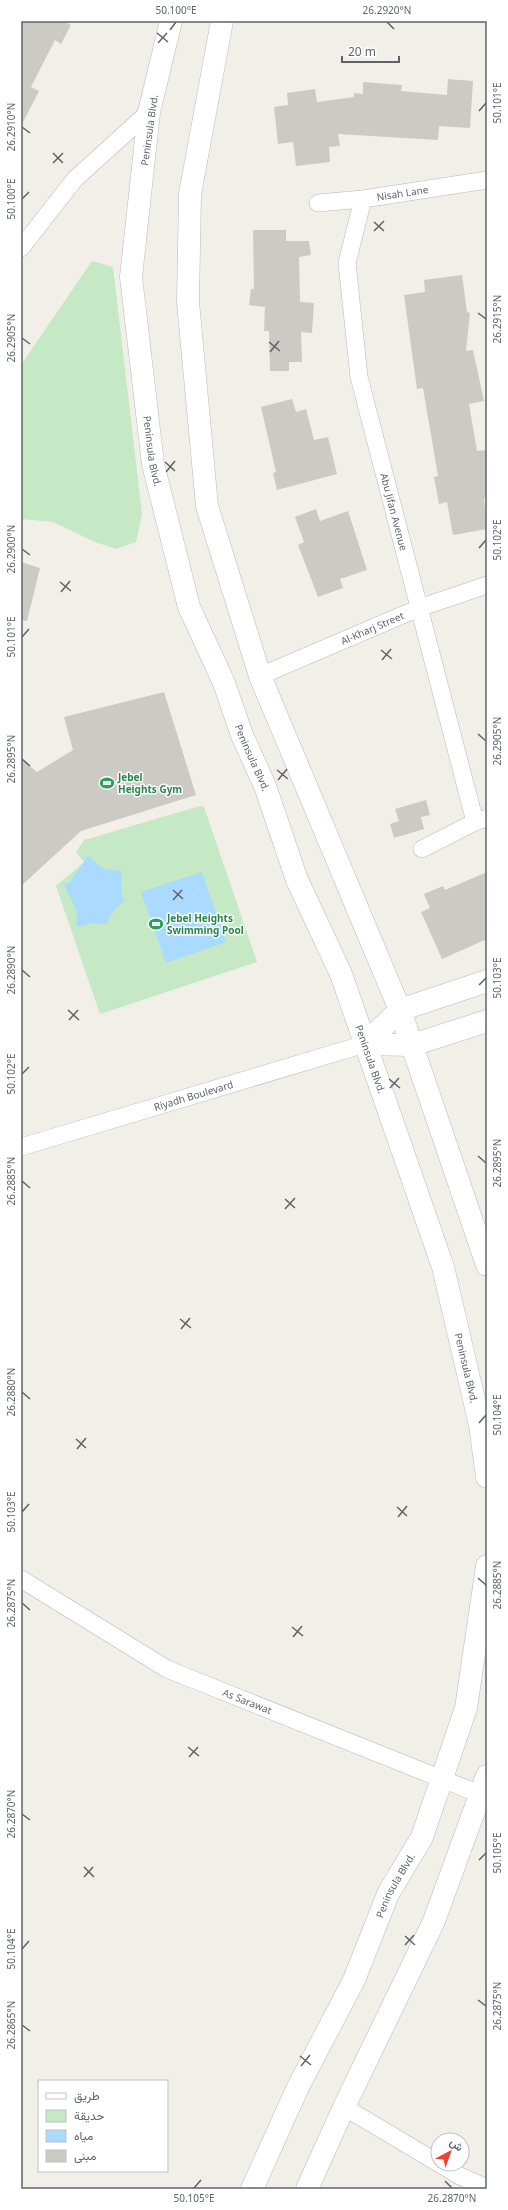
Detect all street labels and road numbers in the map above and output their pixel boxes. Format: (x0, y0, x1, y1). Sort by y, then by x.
street label: Peninsula Blvd. (137, 94, 161, 166)
street label: Nisah Lane (376, 182, 430, 204)
street label: Peninsula Blvd. (140, 415, 165, 488)
street label: Abu Jifan Avenue (377, 472, 411, 553)
street label: Al-Kharj Street (338, 608, 406, 648)
street label: Peninsula Blvd. (232, 722, 273, 793)
street label: Peninsula Blvd. (352, 1023, 389, 1095)
street label: Riyadh Boulevard (152, 1077, 235, 1114)
street label: Peninsula Blvd. (452, 1332, 482, 1404)
street label: As Sarawat (221, 1685, 274, 1717)
street label: Peninsula Blvd. (372, 1850, 418, 1920)

